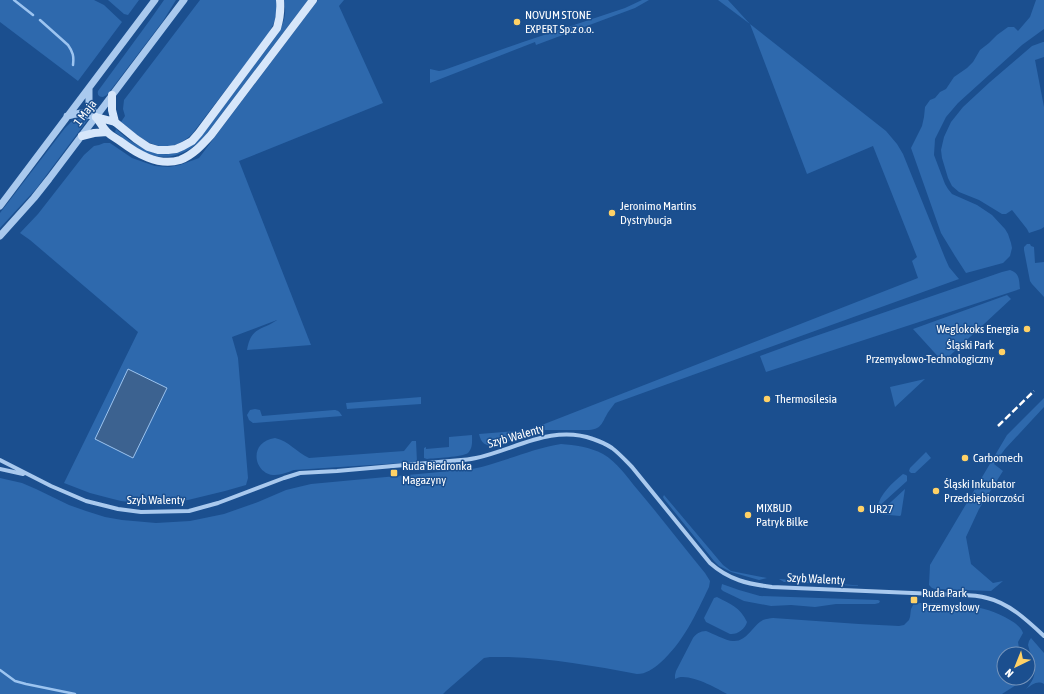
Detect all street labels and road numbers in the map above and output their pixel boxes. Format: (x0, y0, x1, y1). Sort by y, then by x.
street label: 1 Maja (71, 97, 99, 129)
street label: Szyb Walenty (486, 421, 546, 451)
street label: Szyb Walenty (127, 493, 185, 507)
street label: Szyb Walenty (787, 570, 846, 588)

